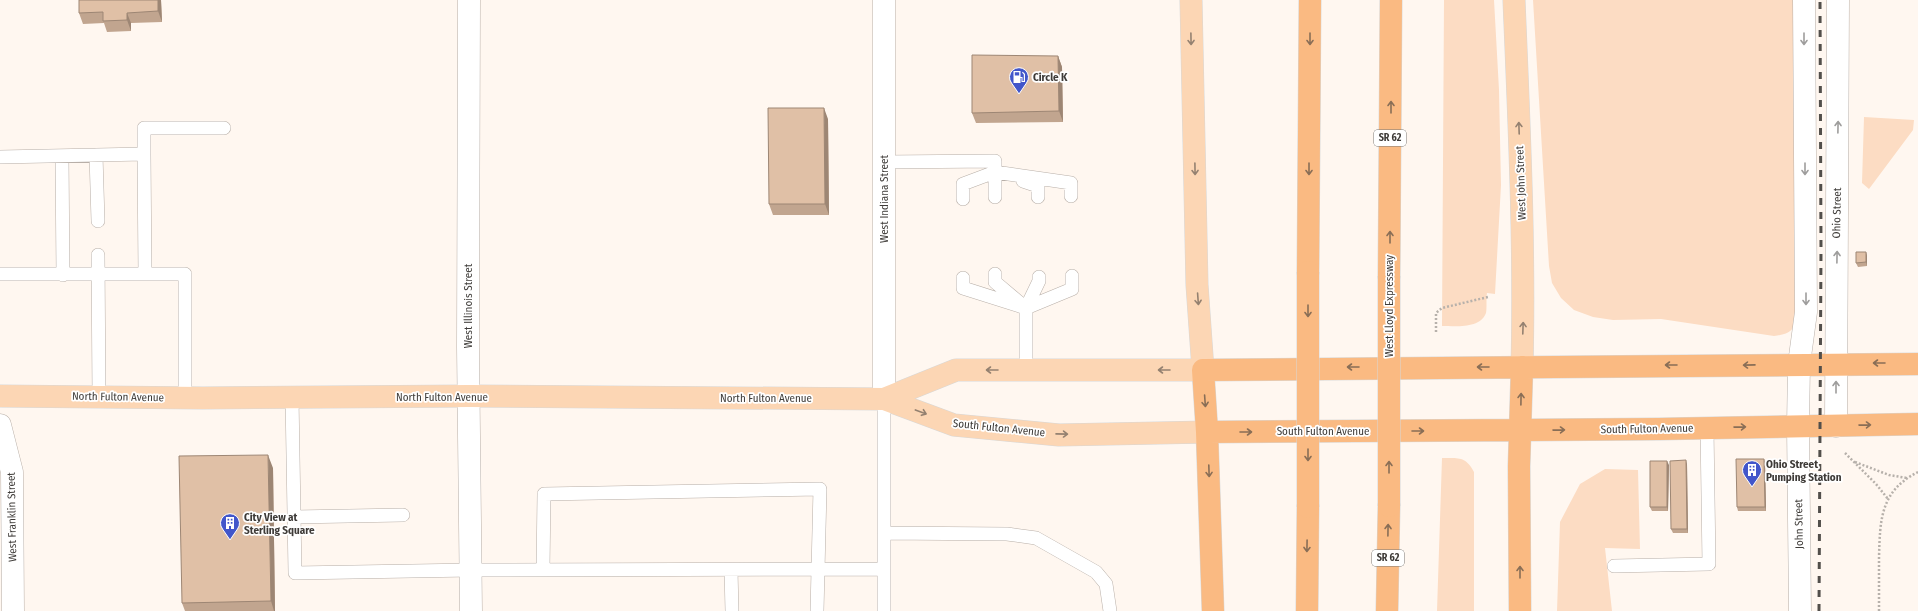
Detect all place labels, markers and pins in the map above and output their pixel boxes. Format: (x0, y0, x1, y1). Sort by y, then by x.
fuel station icon: Circle K (1008, 66, 1030, 94)
place label: Circle K (1033, 71, 1068, 84)
place label: Ohio Street Pumping Station (1766, 458, 1842, 484)
building icon: Ohio Street Pumping Station (1741, 459, 1763, 487)
place label: City View at Sterling Square (244, 511, 315, 537)
building icon: City View at Sterling Square (219, 512, 241, 540)

